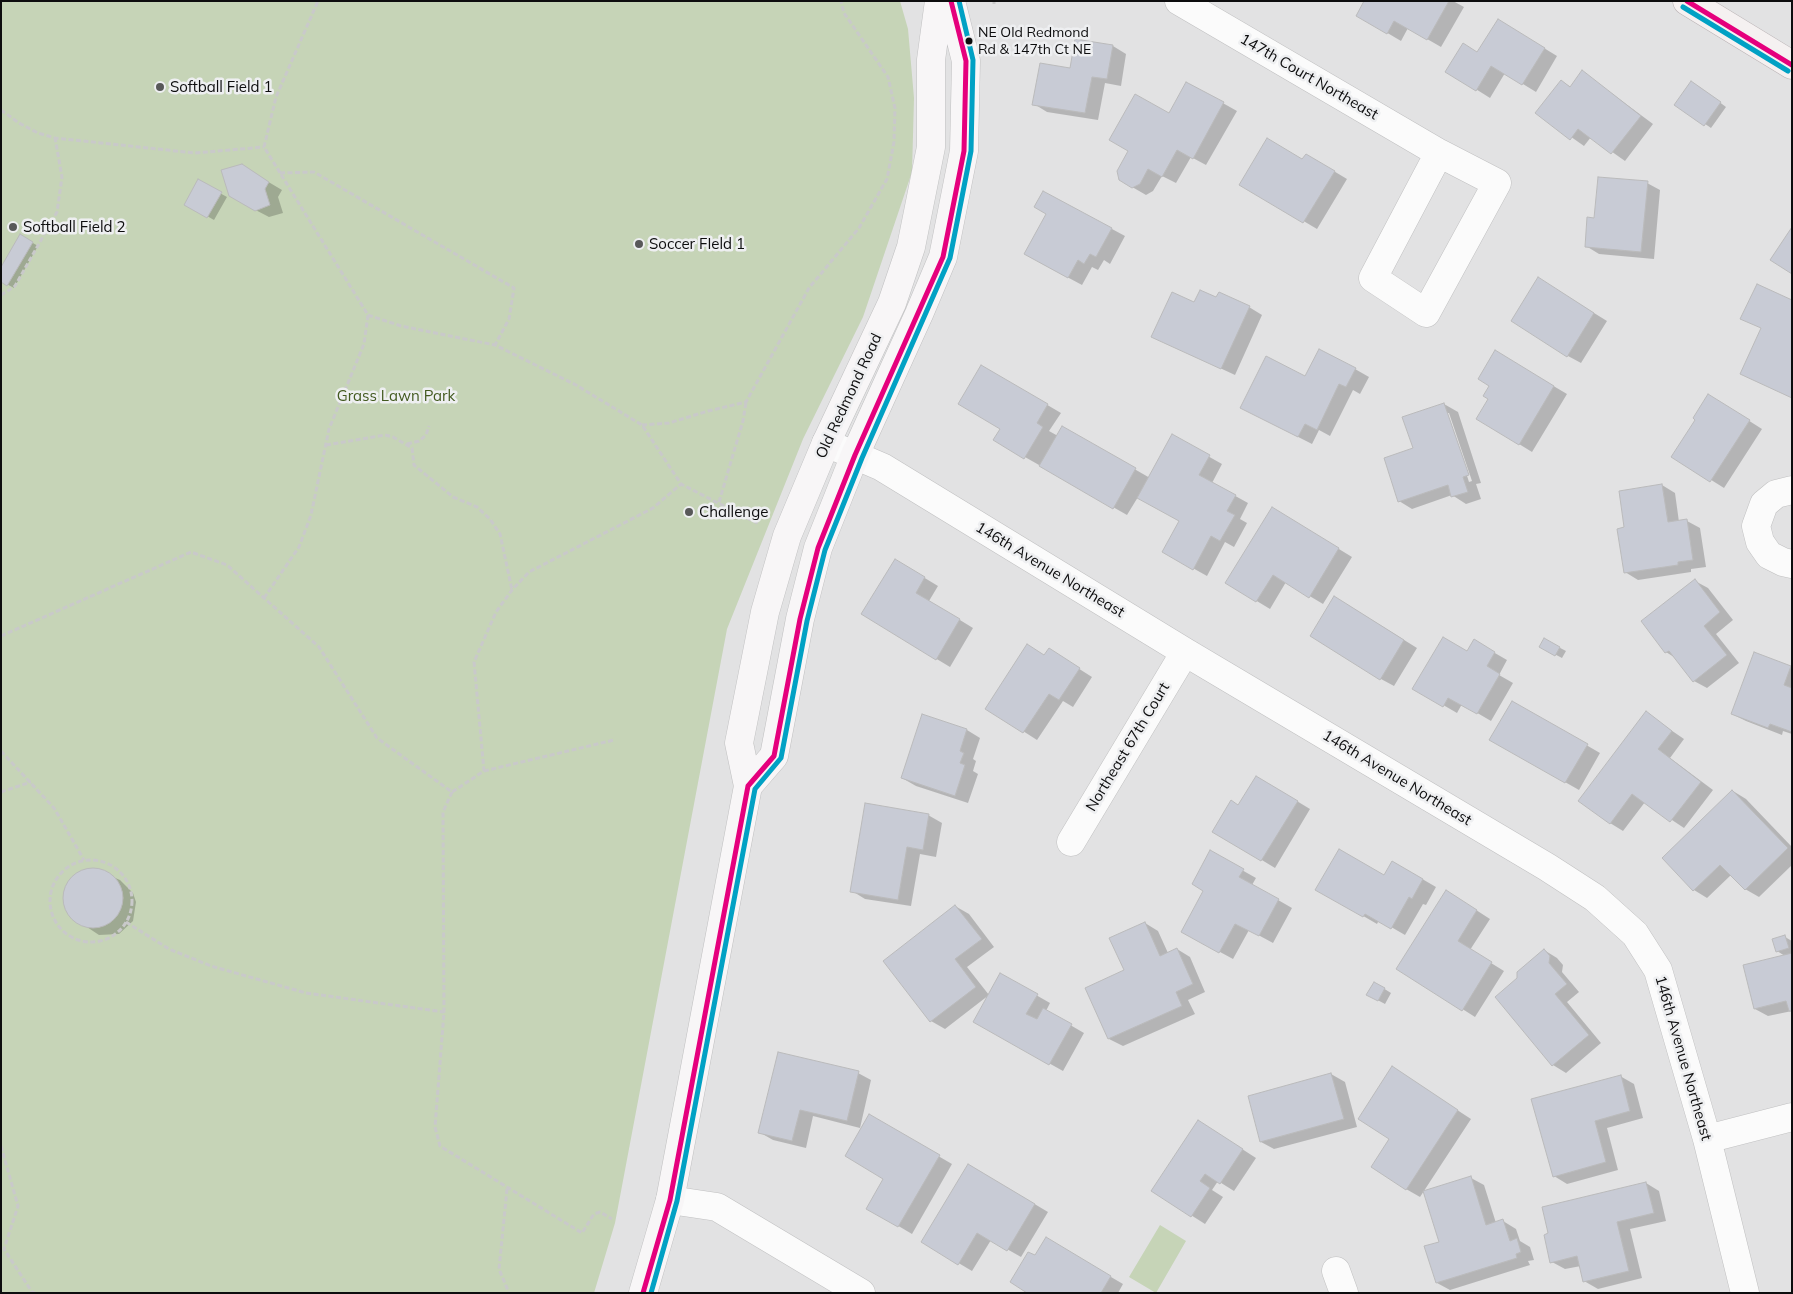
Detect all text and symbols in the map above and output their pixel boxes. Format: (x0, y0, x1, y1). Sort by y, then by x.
place label: NE Old Redmond Rd & 147th Ct NE (978, 25, 1091, 58)
street label: 147th Court Northeast (1237, 30, 1381, 124)
marker: NE Old Redmond Rd & 147th Ct NE (964, 36, 974, 46)
place label: Softball Field 1 (170, 78, 272, 96)
marker: Softball Field 1 (154, 81, 166, 93)
place label: Softball Field 2 (23, 218, 125, 236)
marker: Softball Field 2 (7, 221, 19, 233)
place label: Soccer FIeld 1 (649, 235, 745, 253)
marker: Soccer FIeld 1 (633, 238, 645, 250)
street label: Old Redmond Road (812, 331, 886, 461)
park label: Grass Lawn Park (337, 387, 455, 405)
place label: Challenge (699, 503, 768, 521)
marker: Challenge (683, 506, 695, 518)
street label: 146th Avenue Northeast (972, 518, 1128, 622)
street label: Northeast 67th Court (1082, 679, 1174, 815)
street label: 146th Avenue Northeast (1319, 726, 1475, 830)
street label: 146th Avenue Northeast (1651, 974, 1715, 1142)

